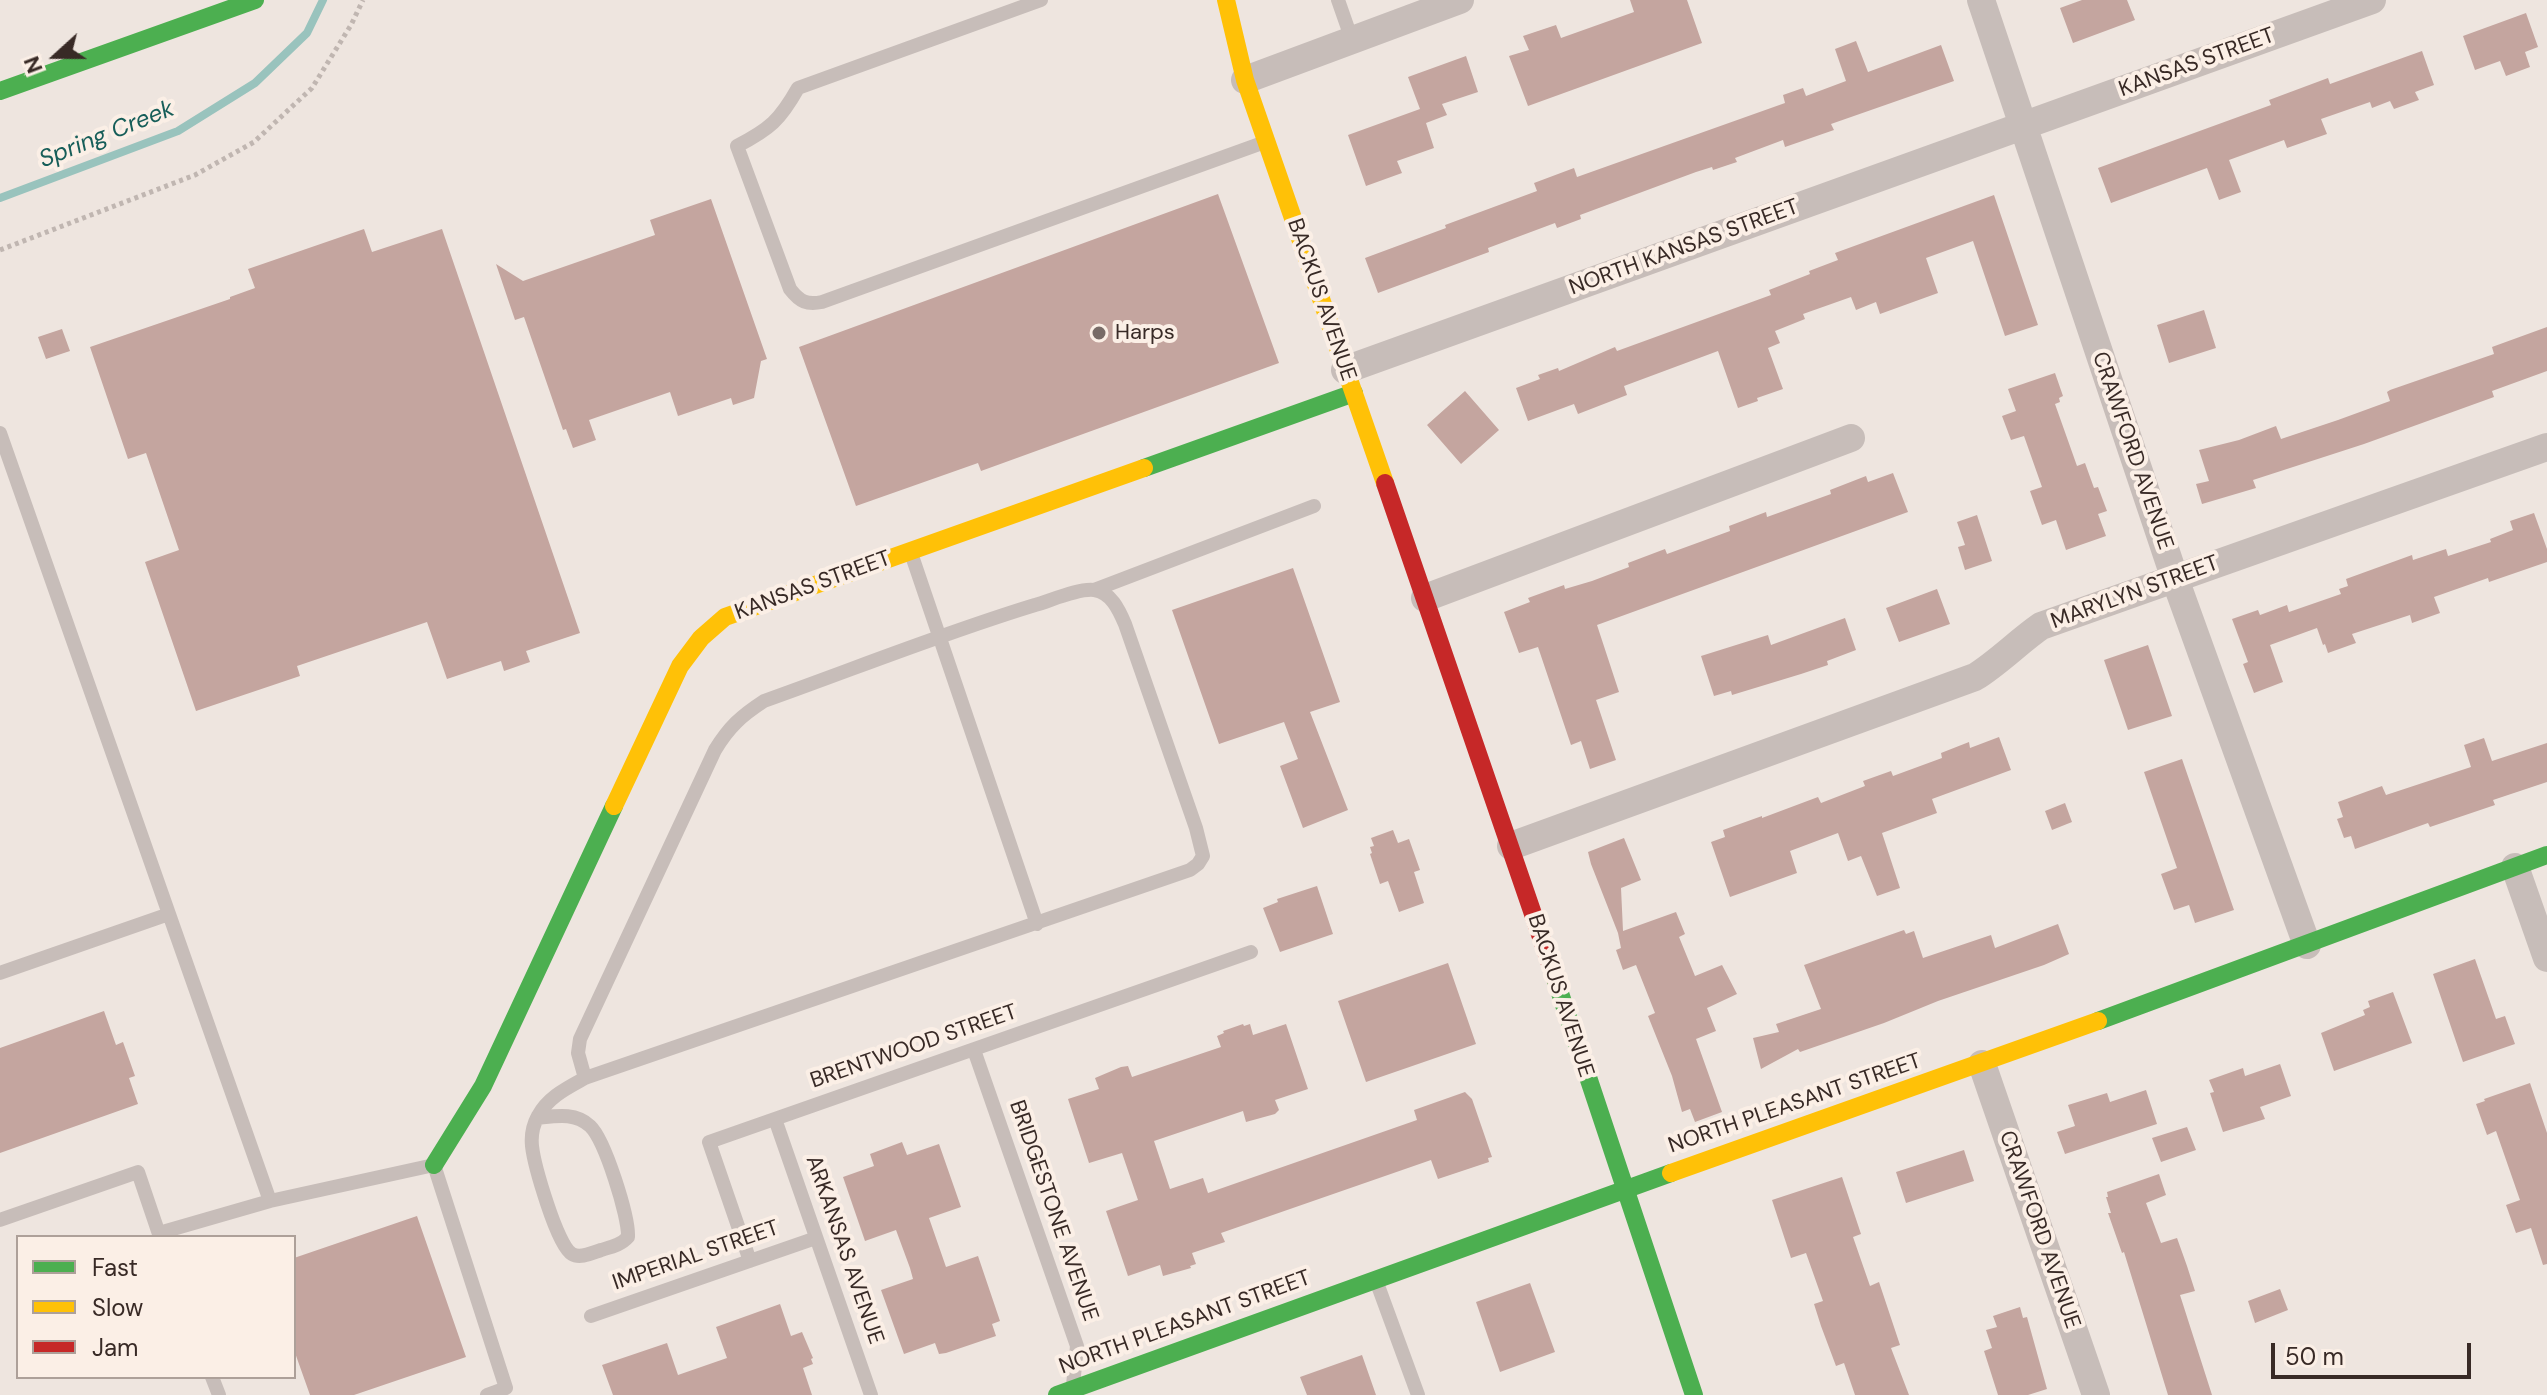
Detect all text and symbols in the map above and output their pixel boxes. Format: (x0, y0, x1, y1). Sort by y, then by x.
north arrow (16, 16, 96, 96)
street label: KANSAS STREET (2116, 23, 2278, 103)
text: N (17, 52, 50, 77)
water label: Spring Creek (35, 95, 179, 175)
street label: NORTH KANSAS STREET (1566, 194, 1802, 302)
street label: BACKUS AVENUE (1281, 215, 1361, 385)
place label: Harps (1115, 320, 1175, 346)
marker: Harps (1090, 324, 1108, 342)
street label: CRAWFORD AVENUE (2086, 348, 2178, 554)
street label: KANSAS STREET (732, 546, 894, 626)
street label: MARYLYN STREET (2048, 550, 2222, 636)
street label: BACKUS AVENUE (1521, 911, 1599, 1081)
street label: BRENTWOOD STREET (807, 999, 1021, 1095)
street label: NORTH PLEASANT STREET (1665, 1048, 1925, 1160)
street label: BRIDGESTONE AVENUE (1003, 1097, 1103, 1325)
street label: CRAWFORD AVENUE (1993, 1127, 2085, 1333)
street label: ARKANSAS AVENUE (799, 1152, 889, 1348)
street label: IMPERIAL STREET (609, 1215, 783, 1297)
legend (16, 1235, 296, 1379)
text: Fast (92, 1252, 138, 1283)
street label: NORTH PLEASANT STREET (1056, 1265, 1314, 1381)
text: Slow (92, 1292, 143, 1323)
scale bar (2275, 1327, 2475, 1377)
text: Jam (92, 1332, 138, 1363)
text: 50 m (2285, 1341, 2344, 1372)

